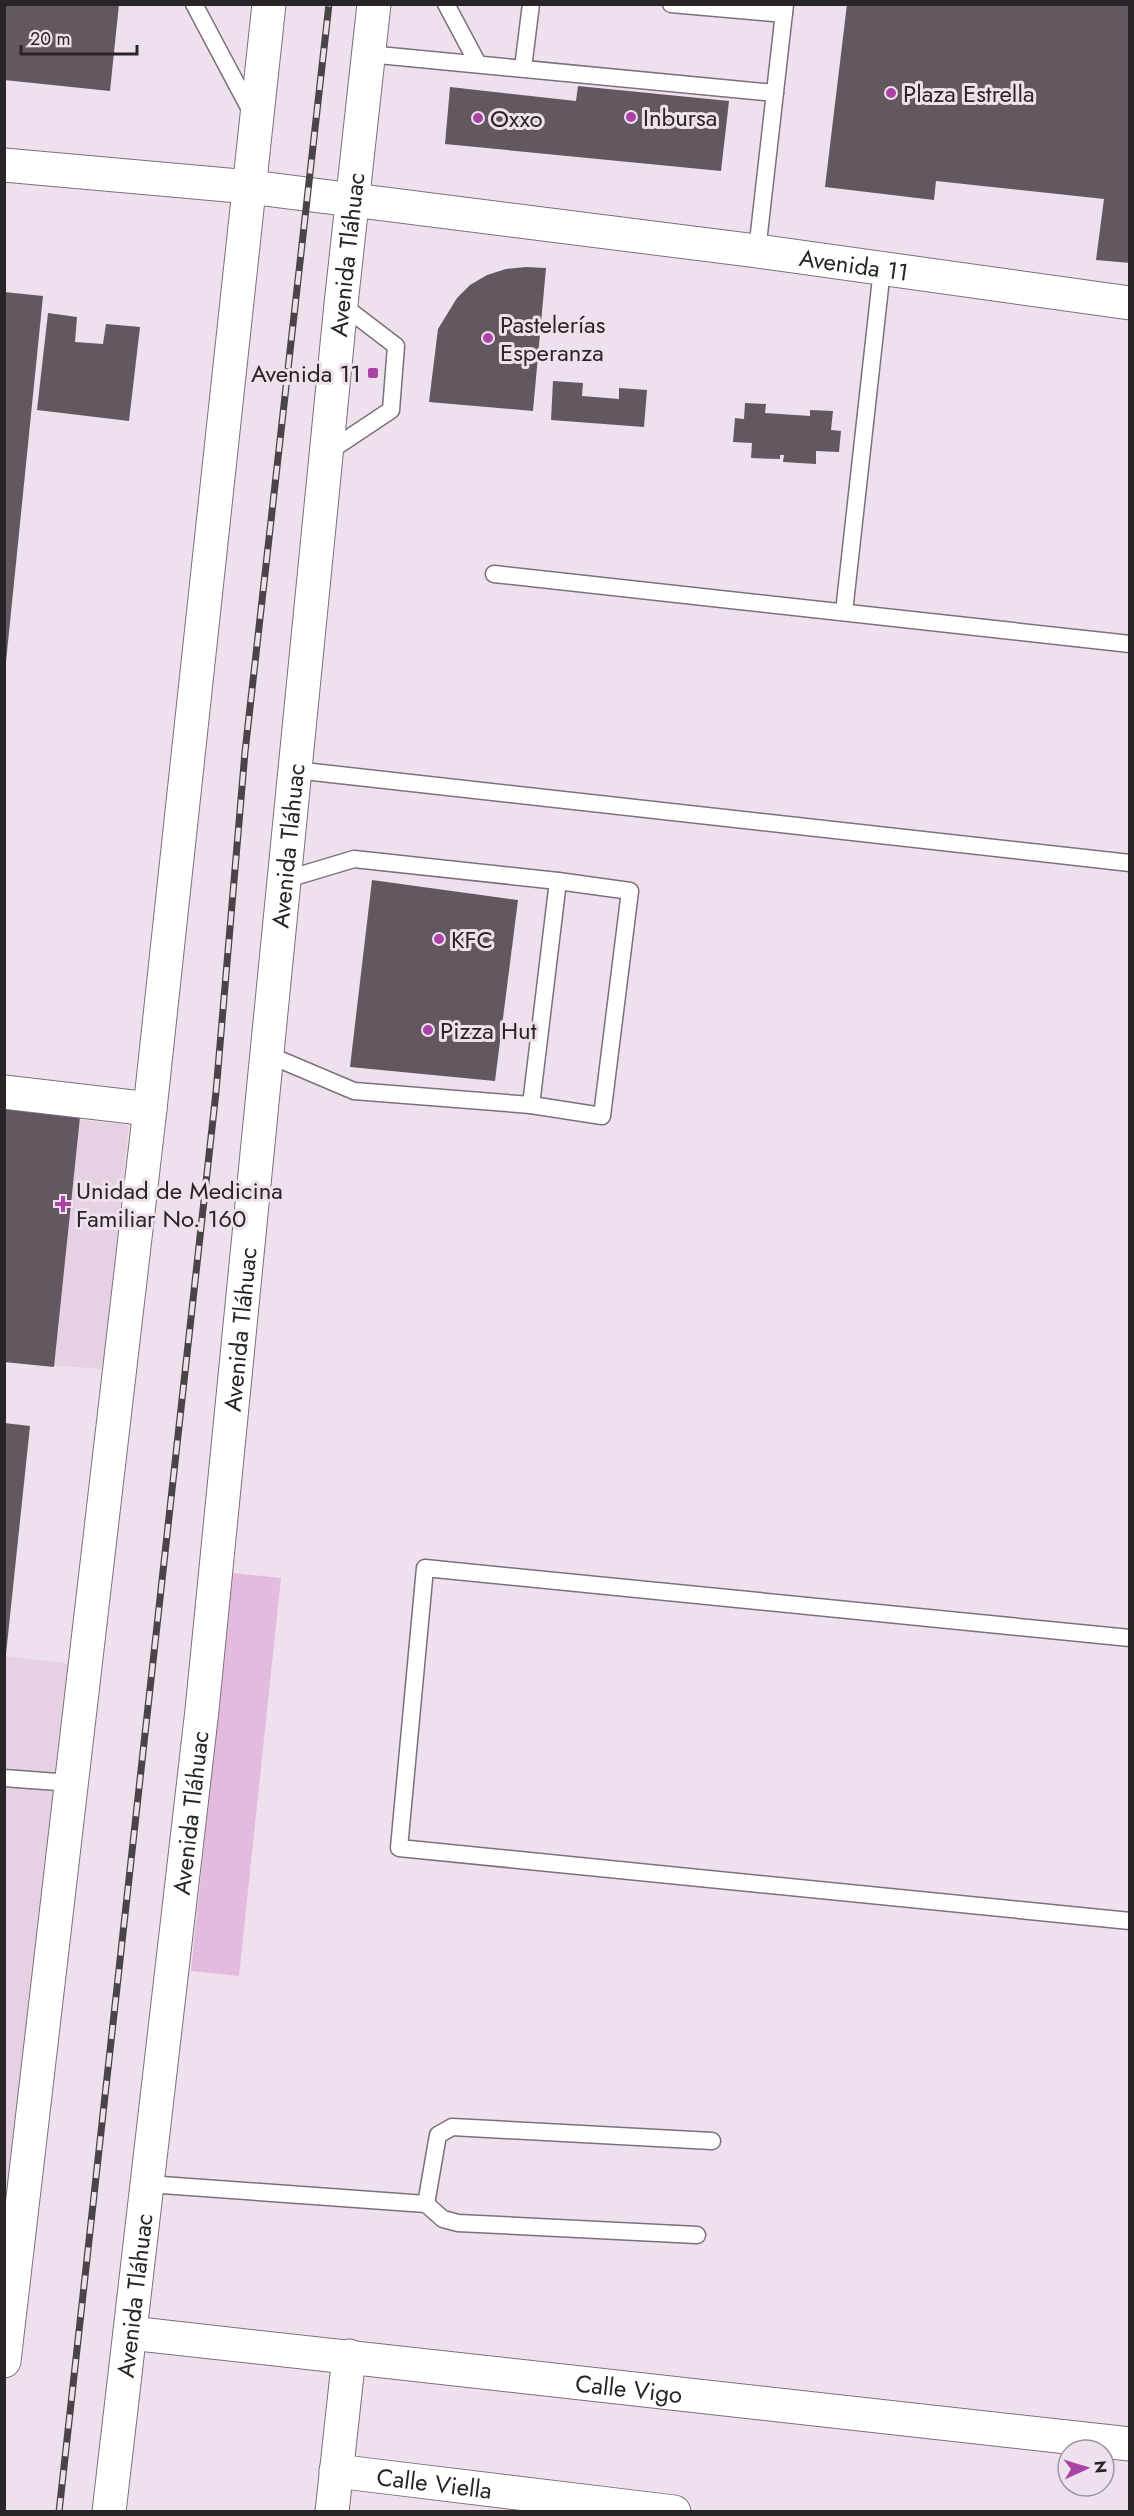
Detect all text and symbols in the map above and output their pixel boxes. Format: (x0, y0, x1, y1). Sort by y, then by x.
scale bar (21, 18, 136, 56)
text: 20 m (30, 26, 70, 52)
place label: Plaza Estrella (903, 76, 1034, 111)
marker: Plaza Estrella (884, 86, 898, 100)
place label: Inbursa (643, 100, 717, 135)
place label: Oxxo (490, 101, 543, 136)
marker: Inbursa (624, 110, 638, 124)
marker: Oxxo (471, 111, 485, 125)
street label: Avenida Tláhuac (320, 171, 373, 338)
street label: Avenida 11 (797, 240, 911, 289)
place label: Pastelerías Esperanza (500, 307, 605, 370)
marker: Pastelerías Esperanza (481, 331, 495, 345)
place label: Avenida 11 (251, 356, 361, 391)
marker: Avenida 11 (366, 366, 380, 380)
street label: Avenida Tláhuac (262, 762, 313, 929)
place label: KFC (451, 922, 493, 957)
marker: KFC (432, 932, 446, 946)
place label: Pizza Hut (440, 1013, 537, 1048)
marker: Pizza Hut (421, 1023, 435, 1037)
place label: Unidad de Medicina Familiar No. 160 (76, 1173, 283, 1236)
marker: Unidad de Medicina Familiar No. 160 (54, 1195, 72, 1213)
street label: Avenida Tláhuac (214, 1245, 265, 1413)
street label: Avenida Tláhuac (163, 1729, 217, 1897)
street label: Avenida Tláhuac (107, 2211, 161, 2379)
street label: Calle Vigo (574, 2365, 684, 2412)
north arrow (1056, 2438, 1116, 2498)
street label: Calle Viella (375, 2459, 494, 2507)
text: N (1089, 2460, 1112, 2474)

